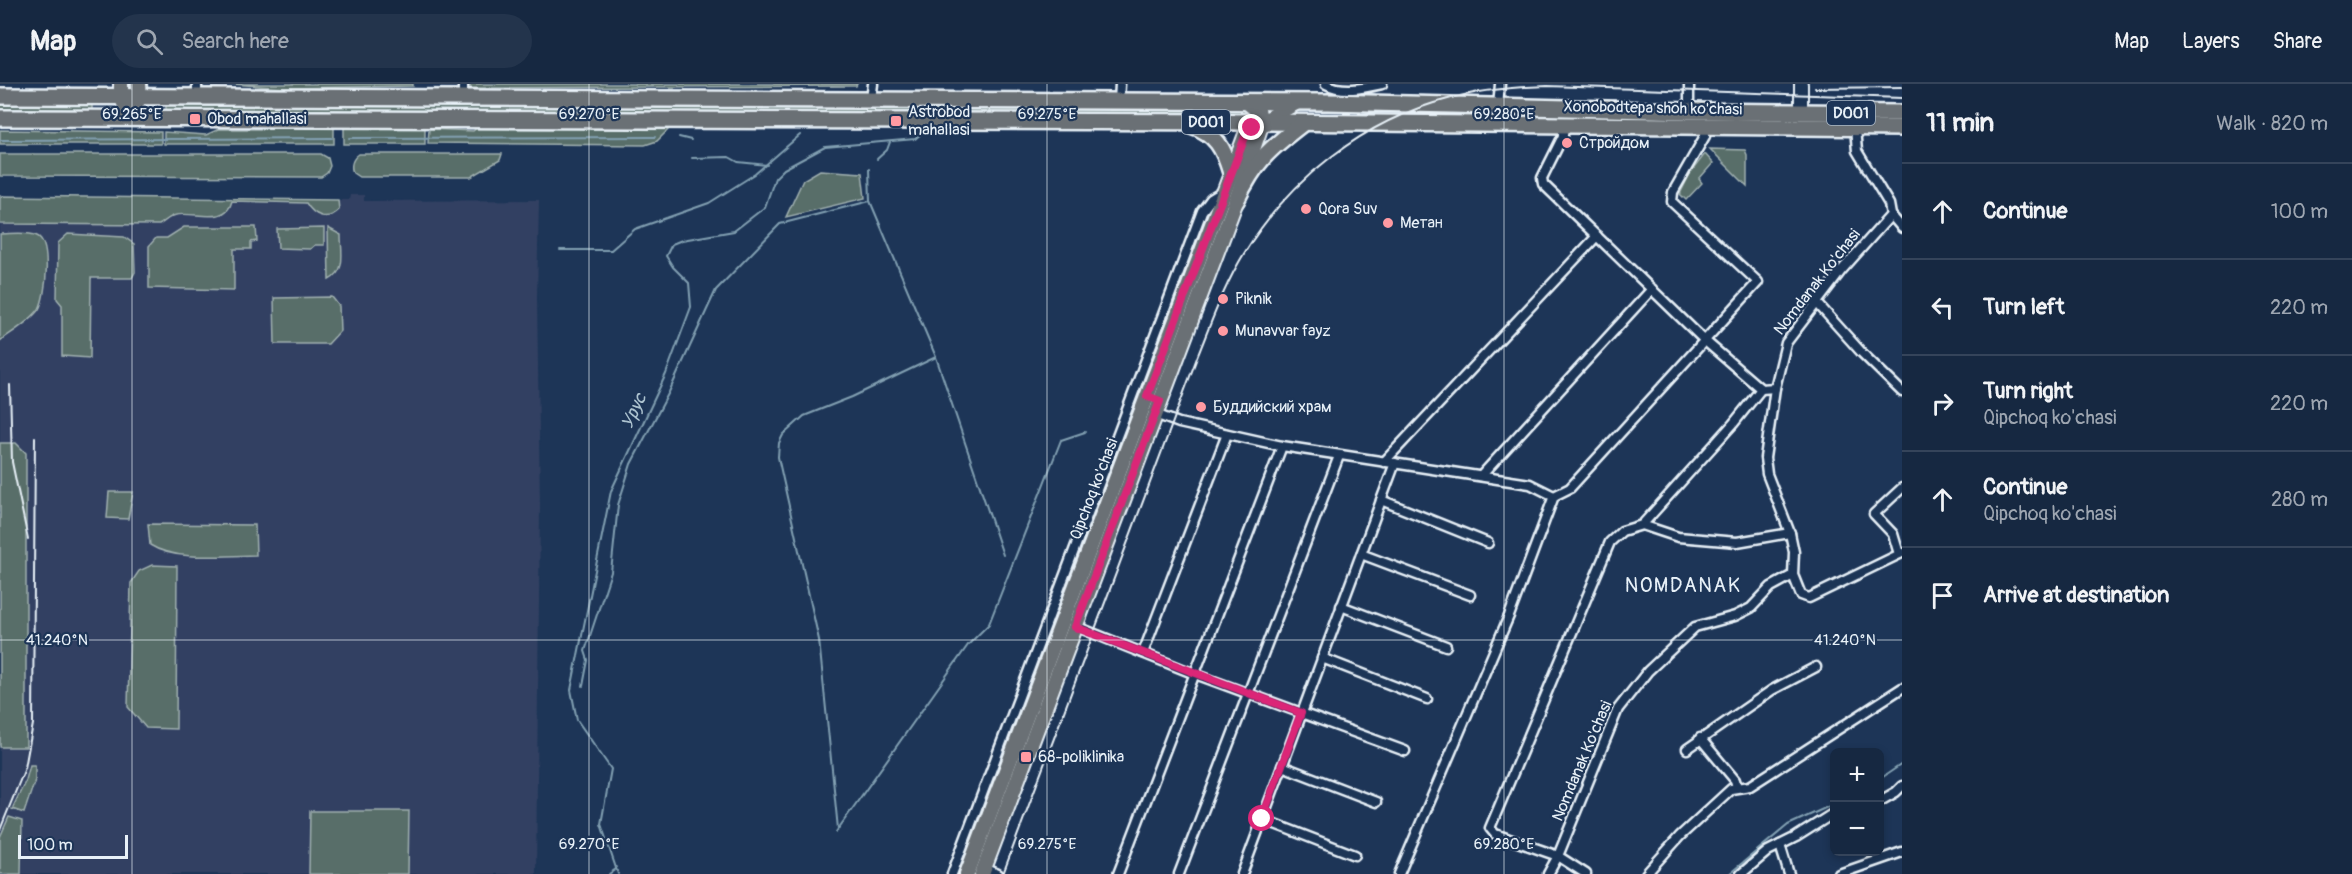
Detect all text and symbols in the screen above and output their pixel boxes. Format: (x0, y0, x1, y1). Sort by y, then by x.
search box (112, 14, 532, 68)
text: Map (30, 24, 76, 59)
icon: search (133, 25, 166, 58)
text: Search here (181, 27, 289, 55)
text: Map (2114, 28, 2149, 55)
text: Layers (2182, 28, 2240, 55)
text: Share (2273, 28, 2322, 55)
street label: Xonobodtepa shoh ko'chasi (1564, 96, 1742, 120)
road number: D001 (1827, 101, 1875, 125)
place label: Astrobod mahallasi (908, 102, 970, 140)
text: 69.265°E (102, 105, 162, 124)
text: 69.270°E (559, 105, 620, 124)
text: 69.275°E (1018, 105, 1076, 124)
text: 69.280°E (1474, 105, 1534, 124)
text: 11 min (1926, 107, 1994, 139)
place label: Obod mahallasi (207, 109, 307, 129)
road number: D001 (1182, 110, 1230, 134)
text: Walk · 820 m (2216, 111, 2328, 136)
marker: Obod mahallasi (188, 112, 202, 126)
marker: Astrobod mahallasi (889, 114, 903, 128)
route end (1238, 114, 1264, 140)
place label: Стройдом (1579, 133, 1649, 153)
marker: Стройдом (1560, 136, 1574, 150)
icon: ahead (1926, 195, 1959, 228)
text: Continue (1983, 197, 2067, 225)
place label: Qora Suv (1318, 199, 1378, 219)
text: 100 m (2271, 199, 2328, 224)
marker: Qora Suv (1299, 202, 1313, 216)
place label: Метан (1400, 213, 1443, 233)
marker: Метан (1381, 216, 1395, 230)
street label: Nomdanak Ko'chasi (1769, 225, 1865, 339)
place label: Piknik (1235, 289, 1272, 309)
icon: left (1926, 291, 1959, 324)
marker: Piknik (1216, 292, 1230, 306)
text: Turn left (1983, 293, 2065, 321)
text: 220 m (2270, 295, 2328, 320)
place label: Munavvar fayz (1235, 321, 1331, 341)
marker: Munavvar fayz (1216, 324, 1230, 338)
text: Turn right (1983, 377, 2073, 405)
icon: right (1926, 387, 1959, 420)
water label: Урус (616, 389, 652, 432)
text: 220 m (2270, 391, 2328, 416)
place label: Буддийский храм (1213, 397, 1332, 417)
marker: Буддийский храм (1194, 400, 1208, 414)
text: Qipchoq ko'chasi (1983, 405, 2117, 430)
street label: Qipchoq ko'chasi (1066, 435, 1123, 542)
text: Continue (1983, 473, 2067, 501)
icon: ahead (1926, 483, 1959, 516)
text: 280 m (2271, 487, 2328, 512)
text: Qipchoq ko'chasi (1983, 501, 2117, 526)
district label: NOMDANAK (1625, 573, 1741, 598)
icon: arrive (1926, 579, 1959, 612)
text: Arrive at destination (1983, 581, 2169, 609)
text: 41.240°N (26, 631, 88, 650)
text: 41.240°N (1814, 631, 1876, 650)
street label: Nomdanak Ko'chasi (1548, 698, 1616, 824)
place label: 68-poliklinika (1038, 747, 1124, 767)
map controls (1830, 748, 1884, 856)
button: + (1830, 748, 1884, 802)
marker: 68-poliklinika (1019, 750, 1033, 764)
button: − (1830, 802, 1884, 856)
route start (1248, 805, 1274, 831)
scale bar (18, 832, 128, 860)
text: 100 m (27, 835, 73, 855)
text: 69.270°E (559, 835, 620, 854)
text: 69.275°E (1018, 835, 1076, 854)
text: 69.280°E (1474, 835, 1534, 854)

